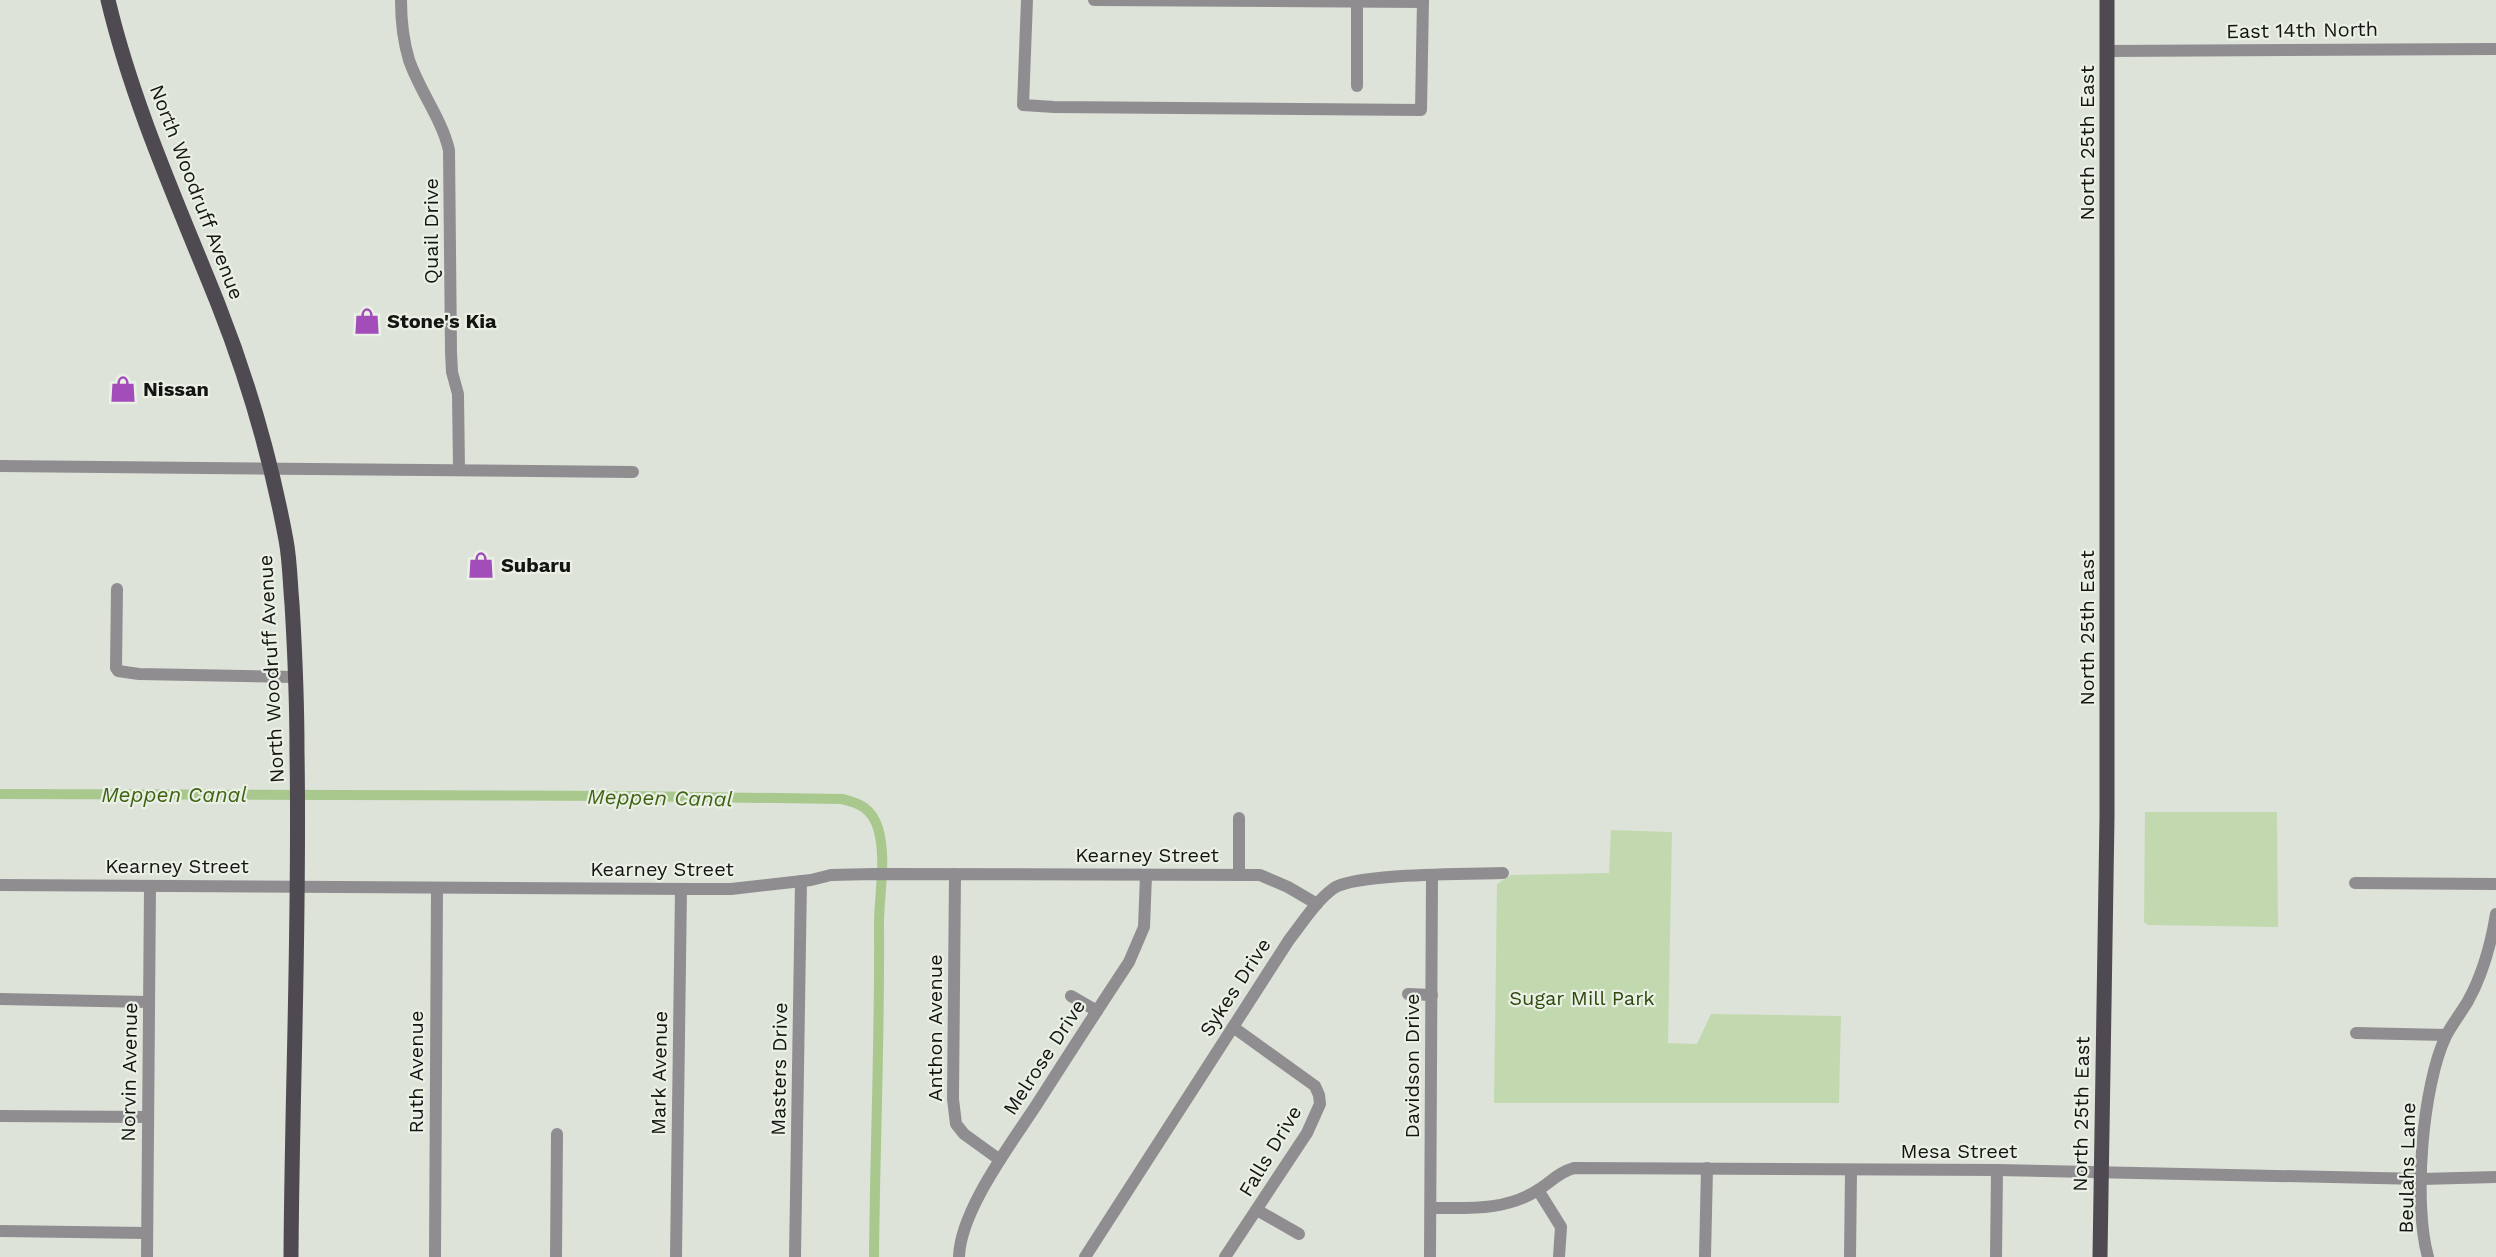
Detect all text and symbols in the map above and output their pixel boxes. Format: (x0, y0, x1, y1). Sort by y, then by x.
street label: East 14th North (2226, 17, 2378, 43)
street label: North 25th East (2075, 65, 2099, 221)
street label: North Woodruff Avenue (145, 81, 249, 303)
street label: Quail Drive (419, 178, 443, 284)
shop icon: Stone's Kia (352, 306, 382, 336)
place label: Stone's Kia (387, 309, 497, 333)
shop icon: Nissan (108, 374, 138, 404)
place label: Nissan (143, 377, 209, 401)
shop icon: Subaru (466, 550, 496, 580)
street label: North 25th East (2075, 550, 2099, 706)
place label: Subaru (501, 553, 571, 577)
street label: North Woodruff Avenue (253, 554, 289, 784)
water label: Meppen Canal (101, 782, 247, 807)
water label: Meppen Canal (587, 784, 733, 811)
street label: Kearney Street (1075, 843, 1219, 867)
street label: Kearney Street (105, 854, 249, 878)
street label: Kearney Street (590, 857, 734, 881)
street label: Sykes Drive (1194, 933, 1276, 1041)
street label: Anthon Avenue (923, 954, 947, 1102)
park label: Sugar Mill Park (1509, 986, 1655, 1010)
street label: Davidson Drive (1400, 993, 1424, 1139)
street label: Melrose Drive (998, 995, 1090, 1119)
street label: Norvin Avenue (116, 1002, 142, 1142)
street label: Masters Drive (766, 1002, 792, 1136)
street label: Ruth Avenue (404, 1011, 428, 1133)
street label: Mark Avenue (646, 1011, 672, 1135)
street label: North 25th East (2068, 1035, 2094, 1192)
street label: Falls Drive (1233, 1101, 1307, 1201)
street label: Beulahs Lane (2394, 1102, 2420, 1234)
street label: Mesa Street (1901, 1139, 2018, 1163)

